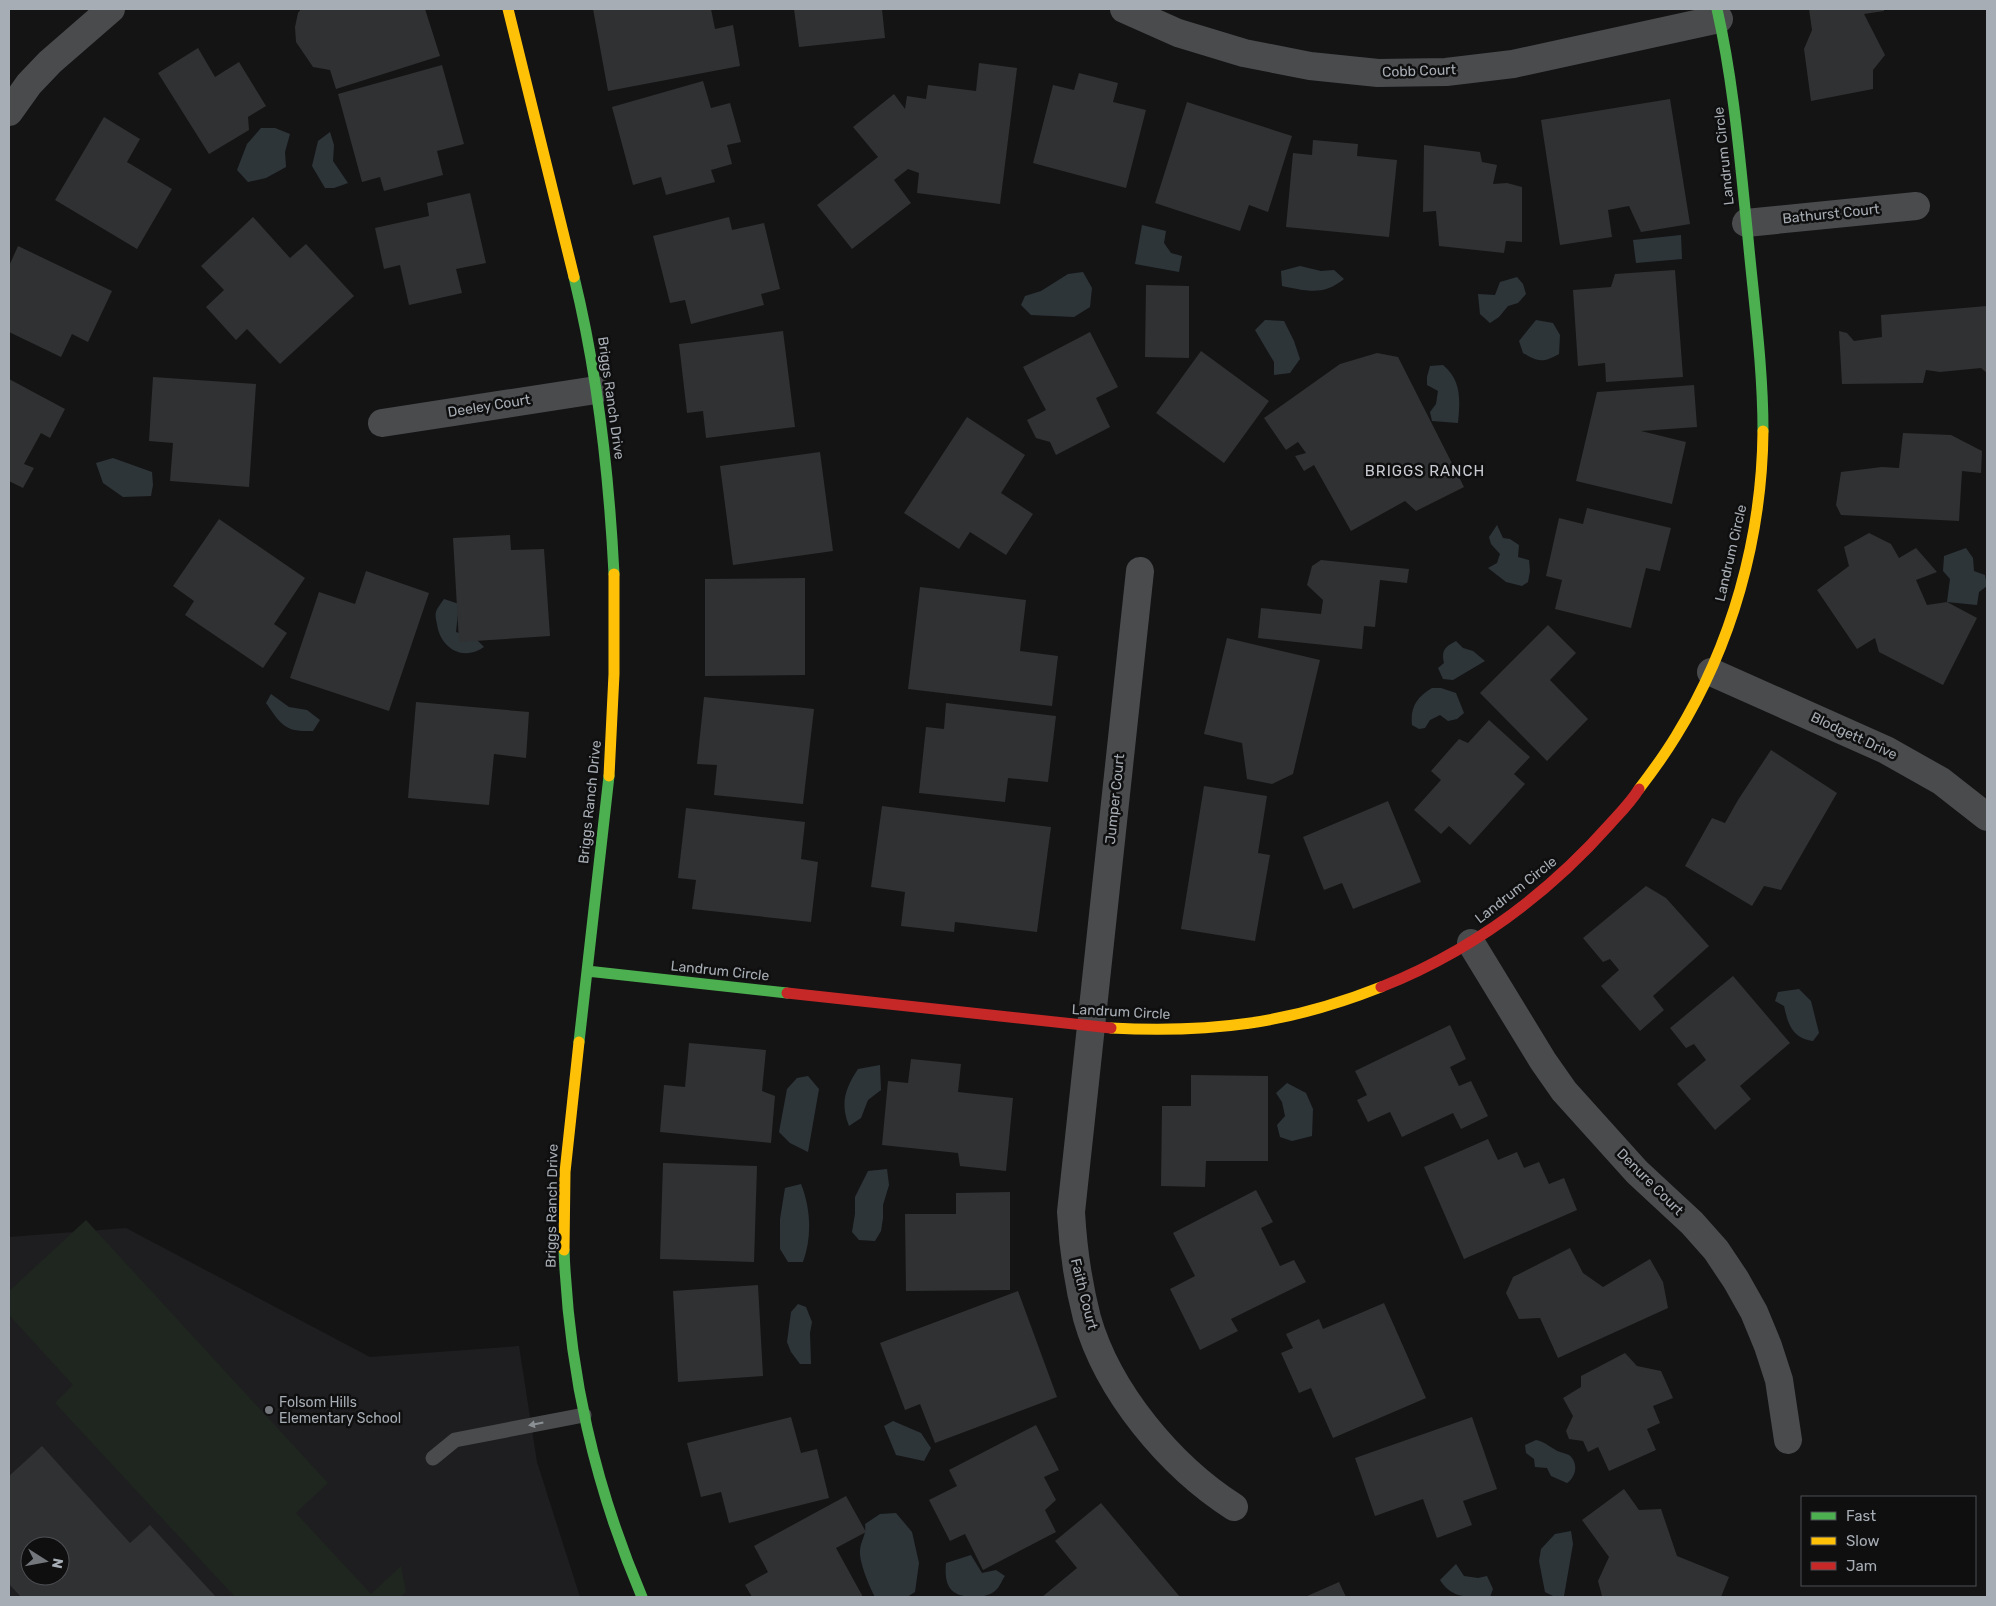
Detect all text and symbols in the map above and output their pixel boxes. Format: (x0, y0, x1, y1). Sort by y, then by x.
street label: Cobb Court (1382, 61, 1457, 81)
street label: Landrum Circle (1710, 106, 1738, 206)
street label: Bathurst Court (1782, 200, 1881, 228)
street label: Briggs Ranch Drive (594, 335, 628, 461)
street label: Deeley Court (446, 391, 532, 421)
district label: BRIGGS RANCH (1365, 462, 1485, 480)
street label: Landrum Circle (1712, 503, 1750, 603)
street label: Blodgett Drive (1808, 709, 1900, 763)
street label: Briggs Ranch Drive (575, 739, 605, 865)
street label: Jumper Court (1102, 752, 1128, 845)
street label: Landrum Circle (1472, 853, 1560, 927)
street label: Landrum Circle (670, 957, 770, 985)
street label: Landrum Circle (1071, 1001, 1171, 1023)
street label: Briggs Ranch Drive (542, 1144, 562, 1268)
street label: Denure Court (1613, 1145, 1687, 1219)
street label: Faith Court (1067, 1257, 1101, 1332)
place label: Folsom Hills Elementary School (279, 1394, 401, 1427)
marker: Folsom Hills Elementary School (263, 1404, 275, 1416)
one-way arrow (527, 1421, 543, 1429)
legend (1801, 1496, 1976, 1586)
text: Fast (1846, 1507, 1876, 1525)
text: Slow (1846, 1532, 1879, 1550)
north arrow (20, 1536, 70, 1586)
text: N (48, 1557, 67, 1570)
text: Jam (1846, 1557, 1877, 1575)

